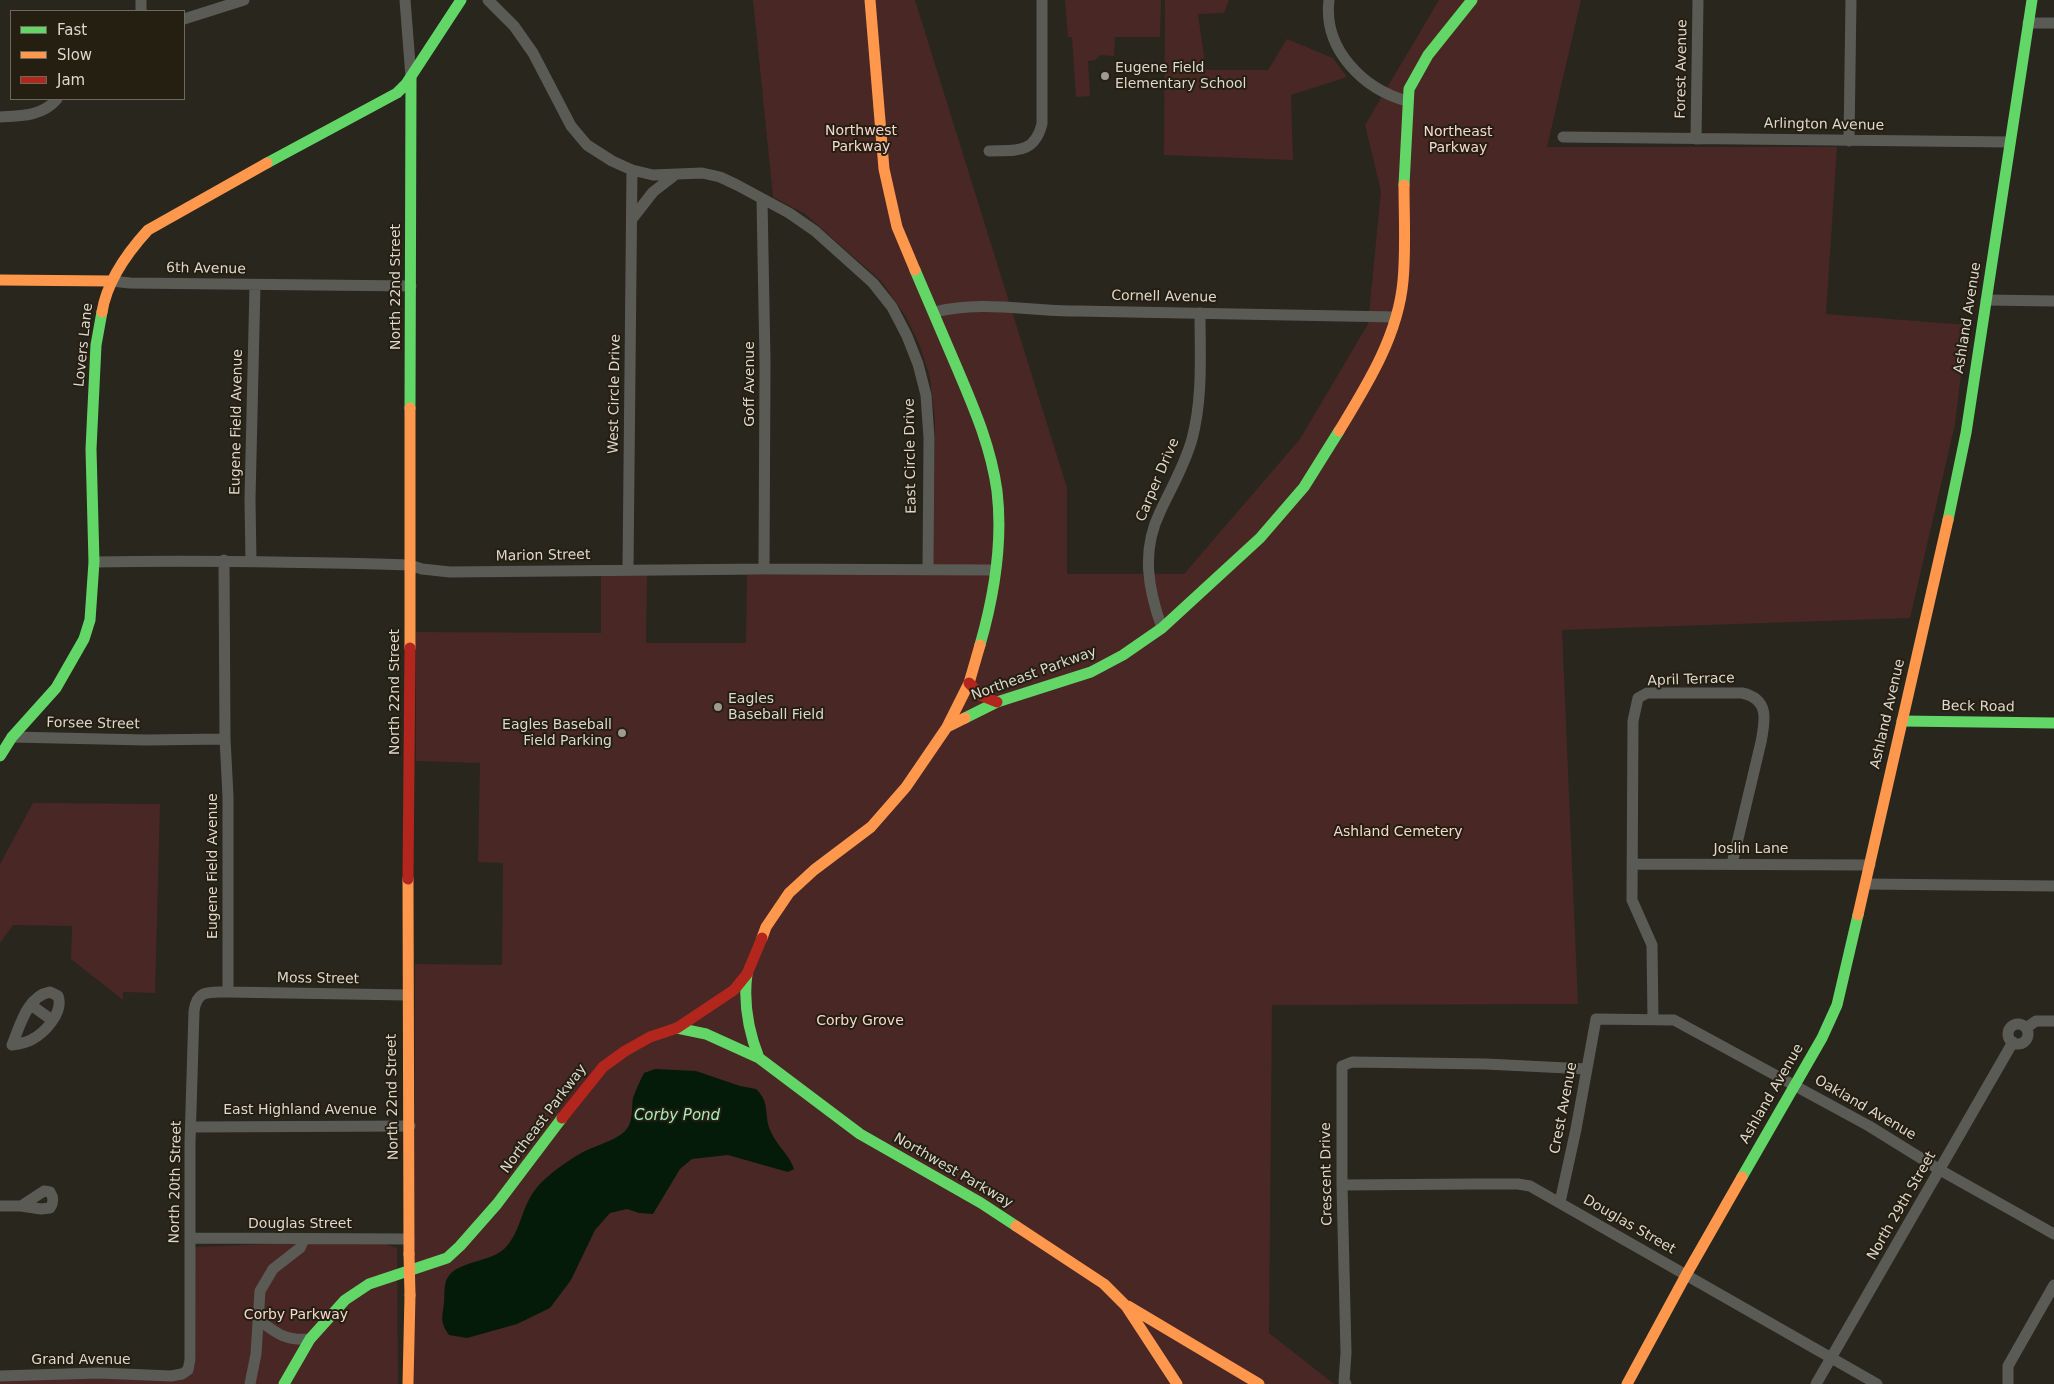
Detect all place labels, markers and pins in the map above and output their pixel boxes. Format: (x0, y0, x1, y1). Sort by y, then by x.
place label: Eugene Field Elementary School (1115, 60, 1247, 92)
marker: Eugene Field Elementary School (1099, 70, 1111, 82)
place label: Eagles Baseball Field (728, 691, 824, 724)
marker: Eagles Baseball Field (712, 701, 724, 713)
place label: Eagles Baseball Field Parking (502, 717, 612, 750)
marker: Eagles Baseball Field Parking (616, 727, 628, 739)

